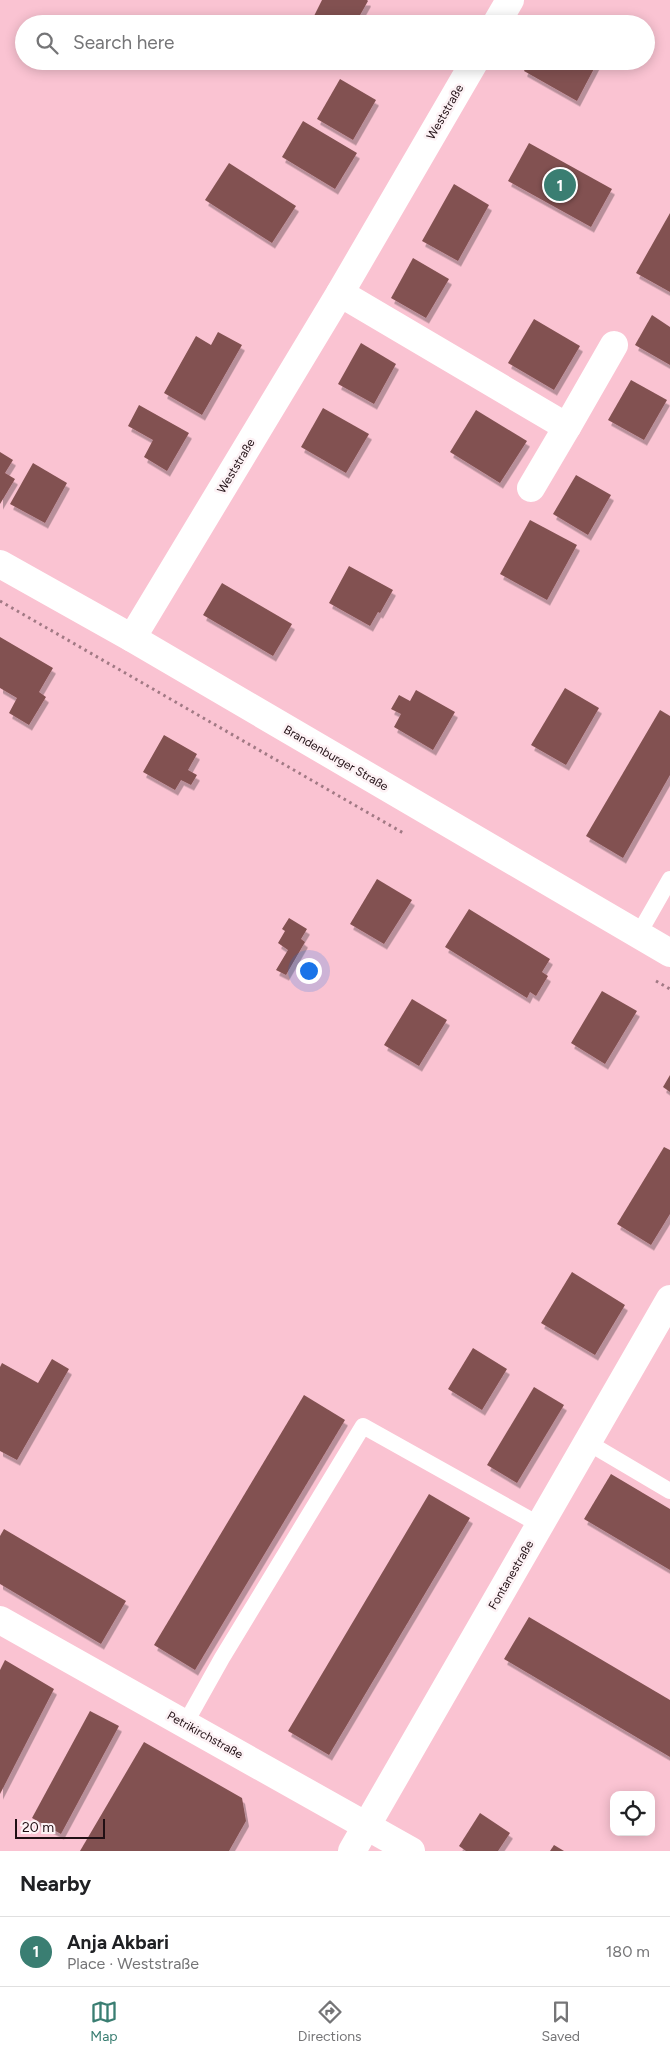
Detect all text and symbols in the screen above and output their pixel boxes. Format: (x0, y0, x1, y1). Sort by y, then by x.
search box (15, 15, 655, 70)
icon: search (33, 29, 61, 57)
text: Search here (73, 31, 175, 54)
street label: Weststraße (424, 82, 467, 142)
pin: 1 (544, 166, 576, 204)
street label: Weststraße (214, 436, 258, 496)
street label: Brandenburger Straße (281, 722, 391, 794)
your location (296, 958, 322, 984)
street label: Fontanestraße (486, 1538, 537, 1612)
street label: Petrikirchstraße (165, 1708, 246, 1762)
map controls (610, 1791, 655, 1836)
button: locate (610, 1791, 655, 1836)
scale bar (15, 1816, 105, 1839)
text: 20 m (22, 1819, 54, 1836)
text: Nearby (20, 1871, 91, 1896)
text: Anja Akbari (67, 1931, 169, 1954)
text: 1 (33, 1942, 39, 1961)
text: 180 m (606, 1942, 650, 1961)
text: Place · Weststraße (67, 1954, 199, 1973)
tab: Map (90, 1998, 118, 2045)
tab: Directions (298, 1998, 362, 2045)
tab: Saved (541, 1998, 580, 2045)

